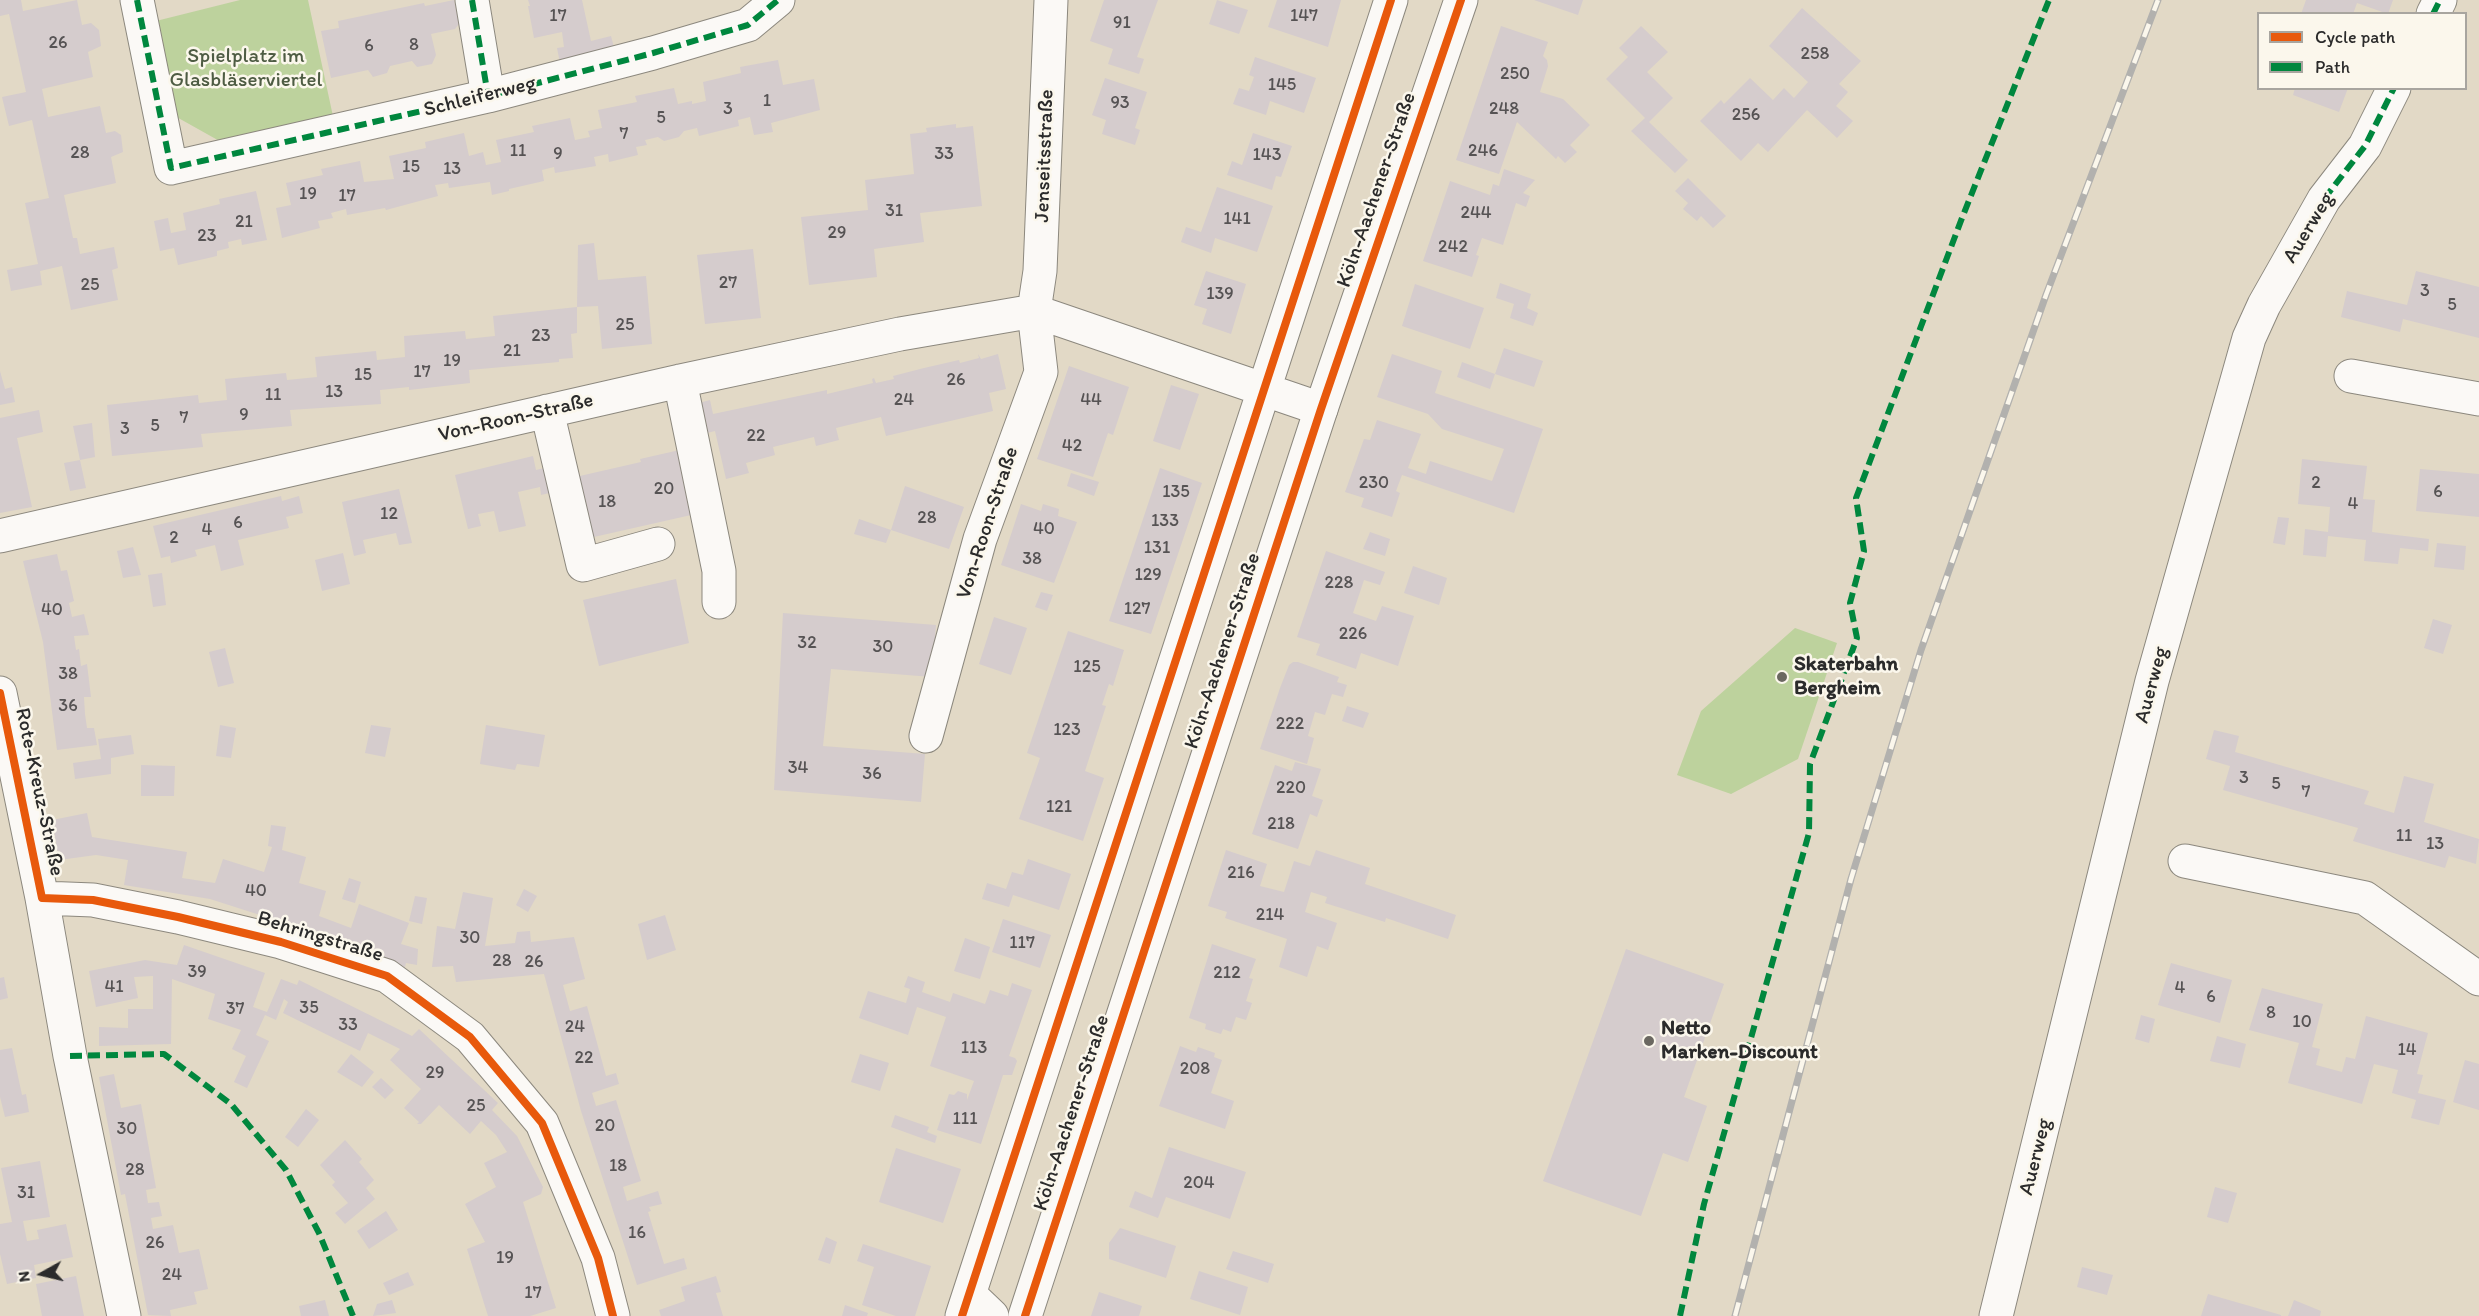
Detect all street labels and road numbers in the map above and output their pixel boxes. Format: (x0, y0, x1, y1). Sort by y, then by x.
street label: Schleiferweg (421, 71, 539, 123)
street label: Jenseitsstraße (1030, 89, 1060, 223)
street label: Köln-Aachener-Straße (1332, 89, 1422, 291)
street label: Auerweg (2278, 188, 2340, 268)
street label: Von-Roon-Straße (436, 388, 596, 448)
street label: Von-Roon-Straße (952, 444, 1024, 602)
street label: Köln-Aachener-Straße (1179, 550, 1267, 752)
street label: Auerweg (2130, 644, 2174, 726)
street label: Rote-Kreuz-Straße (9, 706, 69, 878)
street label: Behringstraße (254, 906, 386, 968)
street label: Köln-Aachener-Straße (1028, 1012, 1116, 1214)
street label: Auerweg (2014, 1116, 2058, 1198)

